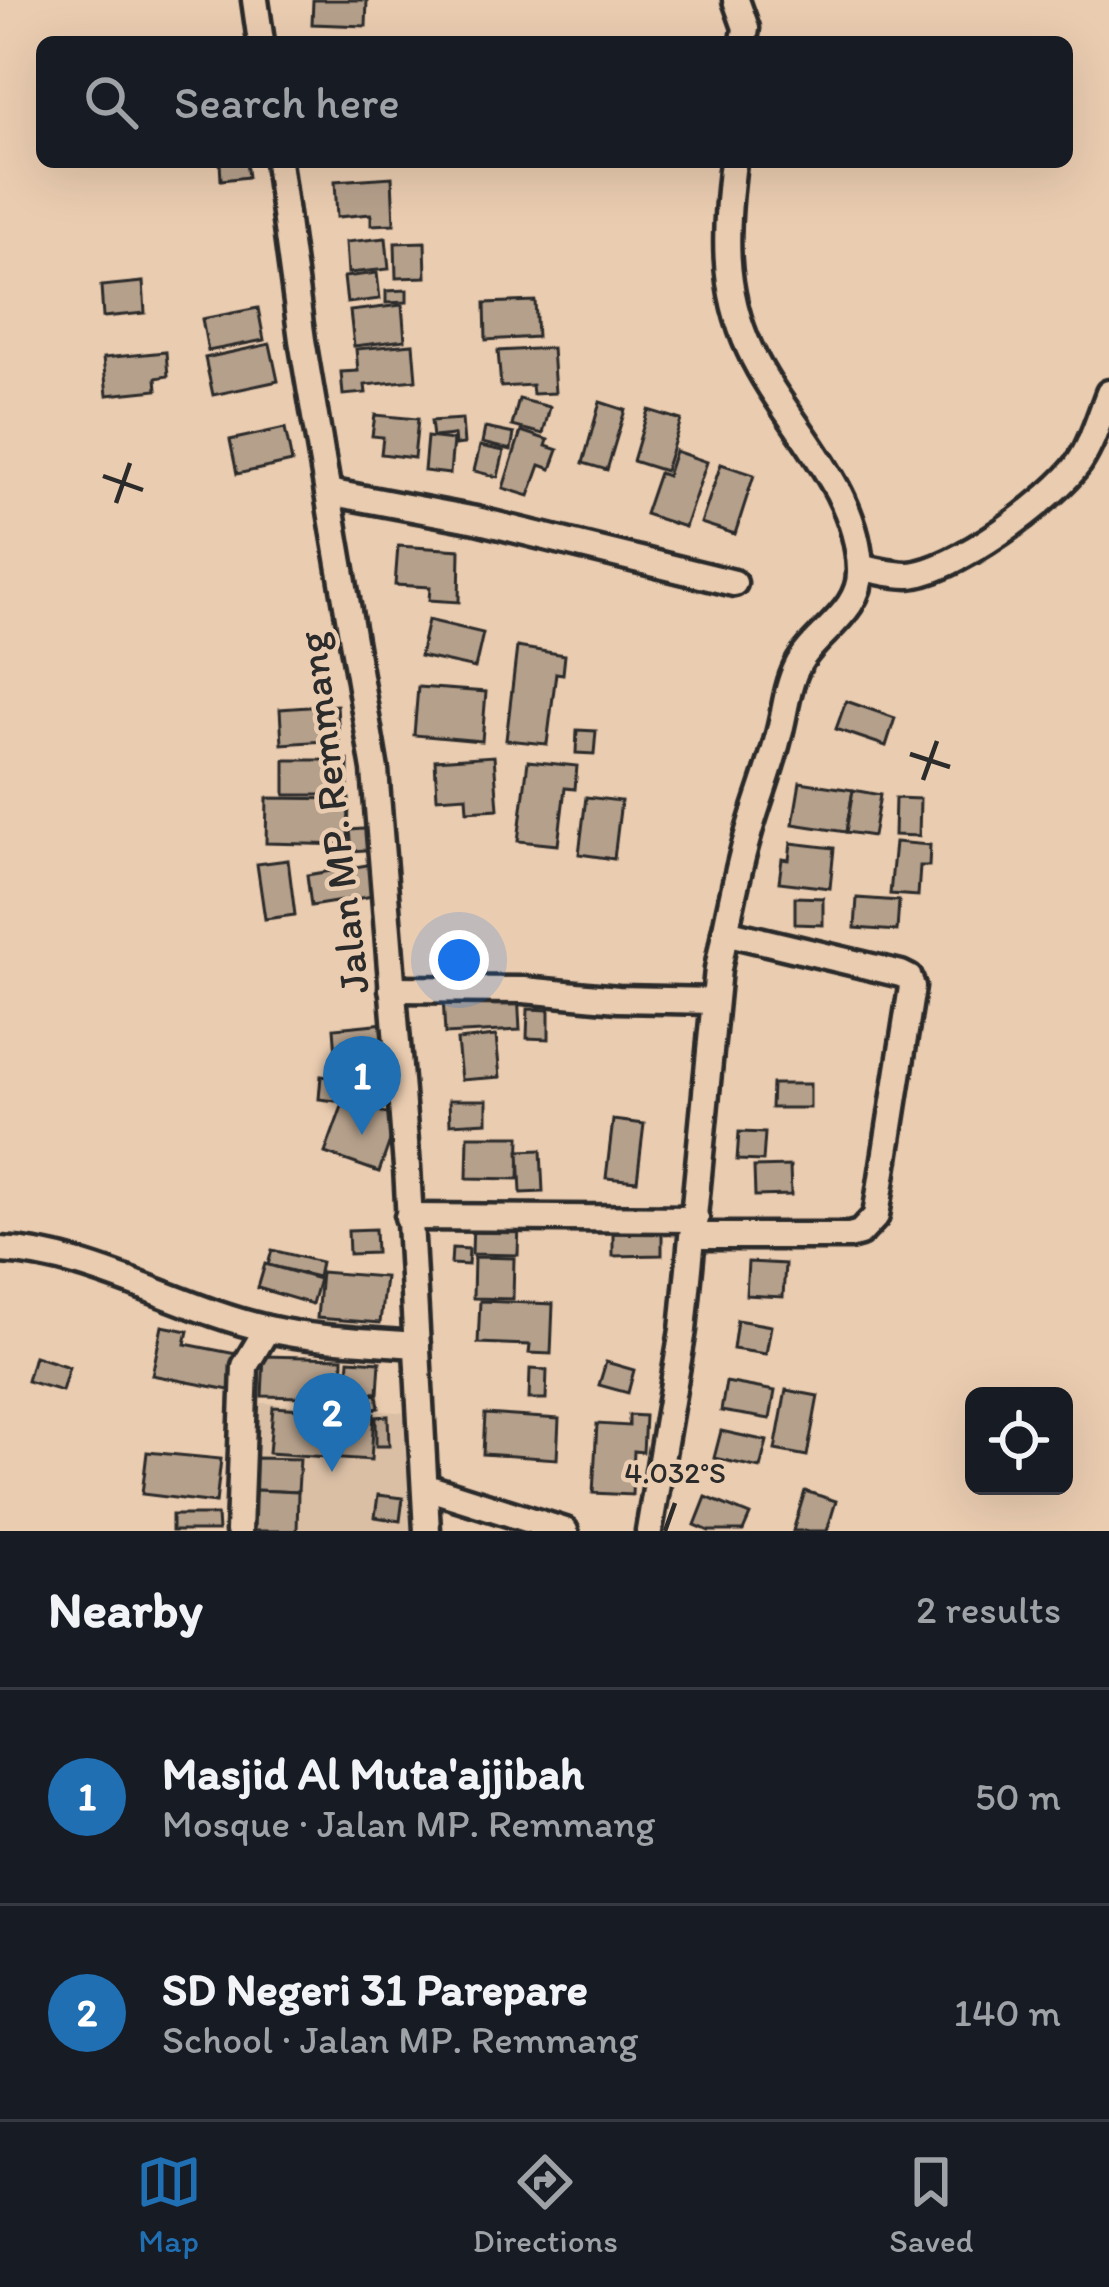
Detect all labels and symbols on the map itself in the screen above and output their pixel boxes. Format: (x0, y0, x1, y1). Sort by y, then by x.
street label: Jalan MP. Remmang (285, 629, 380, 997)
your location (429, 930, 489, 990)
pin: 1 (323, 1036, 401, 1135)
pin: 2 (293, 1373, 371, 1472)
text: 4.032°S (624, 1454, 726, 1491)

